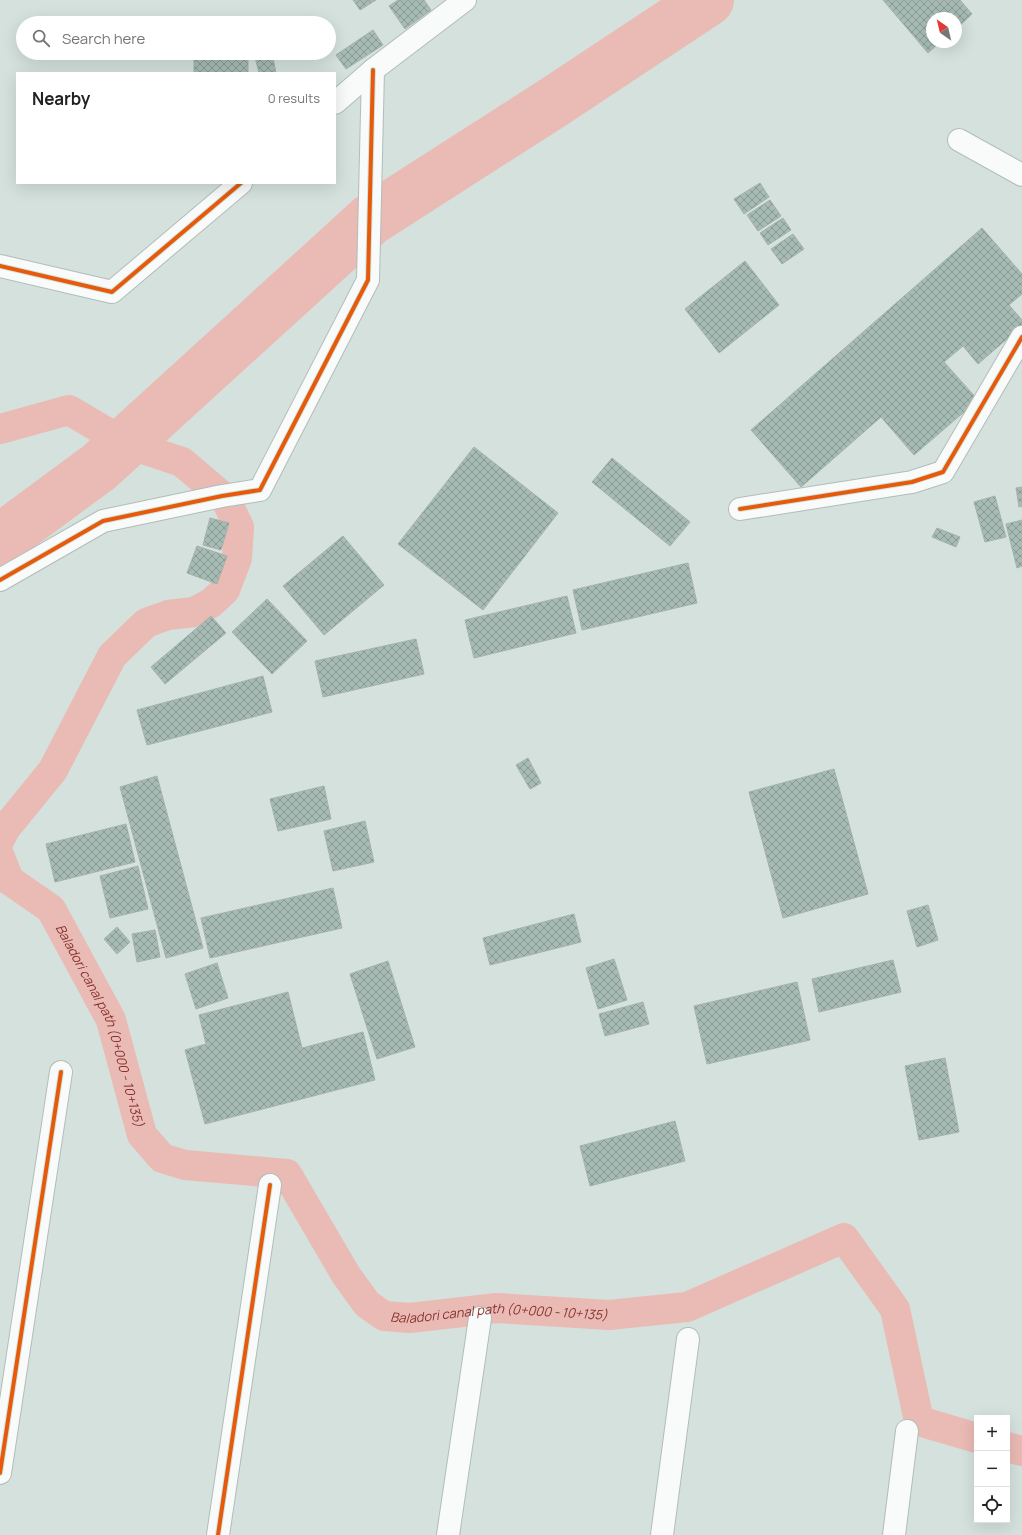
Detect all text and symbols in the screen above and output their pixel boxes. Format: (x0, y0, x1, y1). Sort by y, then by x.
north arrow (926, 12, 962, 48)
search box (16, 16, 336, 60)
icon: search (30, 27, 52, 49)
text: Search here (62, 28, 145, 49)
text: Nearby (32, 87, 90, 110)
text: 0 results (268, 89, 320, 107)
water label: Baladori canal path (0+000 - 10+135) (52, 921, 148, 1129)
water label: Baladori canal path (0+000 - 10+135) (390, 1299, 609, 1327)
map controls (974, 1415, 1010, 1523)
button: + (974, 1415, 1010, 1451)
button: − (974, 1451, 1010, 1487)
button: locate (974, 1487, 1010, 1523)

